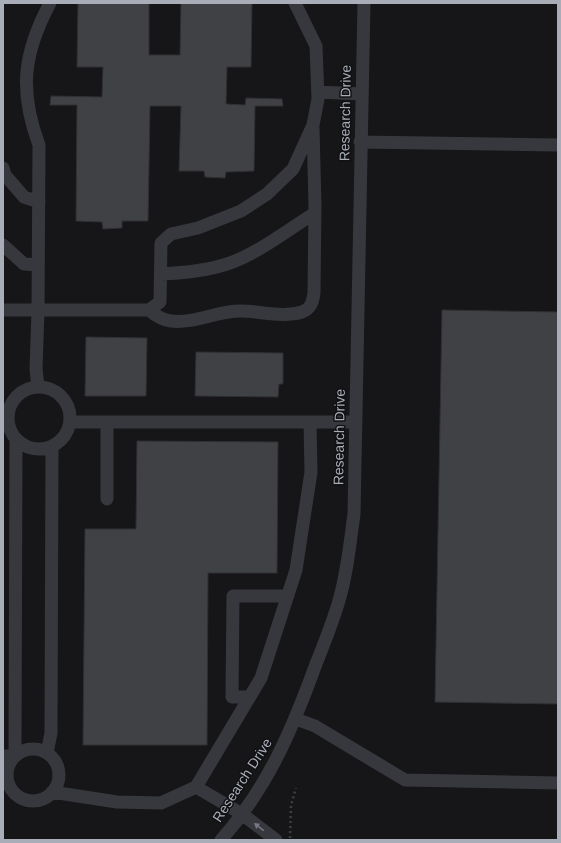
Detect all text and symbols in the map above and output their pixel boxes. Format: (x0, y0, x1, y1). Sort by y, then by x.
street label: Research Drive (336, 64, 354, 161)
street label: Research Drive (330, 388, 348, 485)
street label: Research Drive (209, 735, 275, 825)
one-way arrow (253, 823, 264, 831)

